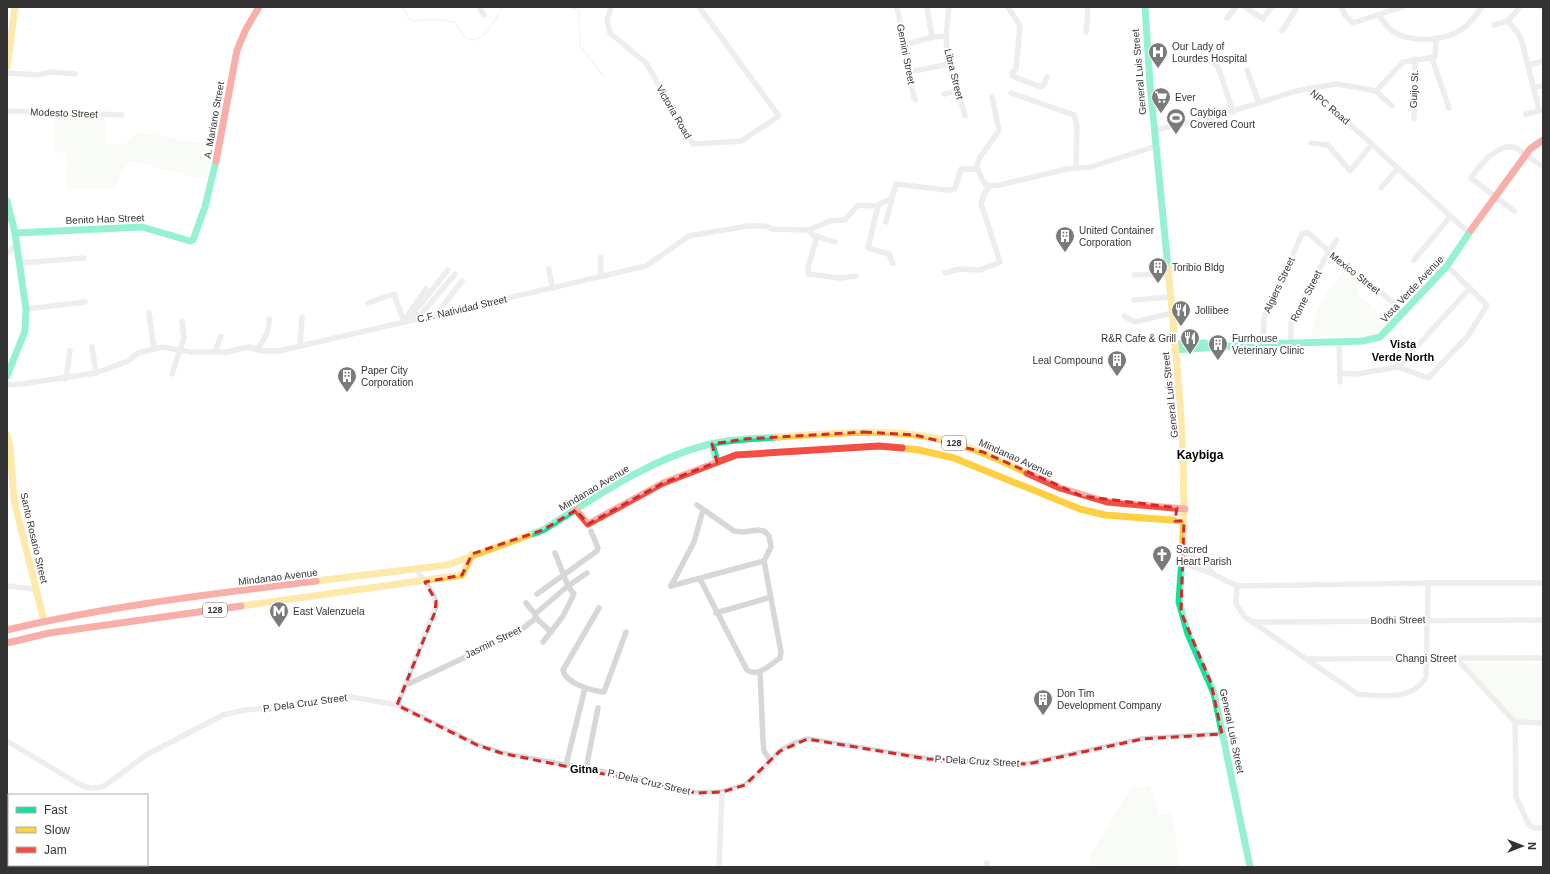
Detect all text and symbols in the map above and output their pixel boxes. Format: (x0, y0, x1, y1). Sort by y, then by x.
street label: Gemini Street (895, 23, 917, 85)
street label: General Luis Street (1130, 28, 1148, 115)
hospital icon: Our Lady of Lourdes Hospital (1147, 41, 1169, 69)
place label: Our Lady of Lourdes Hospital (1172, 41, 1247, 64)
street label: Libra Street (942, 48, 966, 101)
street label: Guijo St. (1408, 70, 1420, 108)
street label: A. Mariano Street (202, 81, 226, 159)
street label: Victoria Road (654, 83, 694, 141)
supermarket icon: Ever (1150, 86, 1172, 114)
street label: NPC Road (1308, 87, 1352, 127)
place label: Ever (1175, 92, 1196, 103)
street label: Modesto Street (30, 106, 98, 120)
sports icon: Caybiga Covered Court (1165, 107, 1187, 135)
place label: Caybiga Covered Court (1190, 107, 1255, 130)
street label: Benito Hao Street (65, 212, 145, 226)
building icon: United Container Corporation (1054, 225, 1076, 253)
place label: United Container Corporation (1079, 225, 1155, 248)
street label: Mexico Street (1328, 250, 1383, 296)
street label: Vista Verde Avenue (1378, 253, 1446, 325)
street label: Algiers Street (1261, 255, 1297, 315)
building icon: Toribio Bldg (1147, 256, 1169, 284)
place label: Toribio Bldg (1172, 262, 1224, 273)
street label: Rome Street (1288, 268, 1324, 324)
street label: C.F. Natividad Street (416, 293, 508, 325)
restaurant icon: Jollibee (1170, 299, 1192, 327)
place label: Jollibee (1195, 305, 1229, 316)
restaurant icon: R&R Cafe & Grill (1179, 327, 1201, 355)
place label: R&R Cafe & Grill (1101, 333, 1176, 344)
building icon: Furrhouse Veterinary Clinic (1207, 333, 1229, 361)
place label: Furrhouse Veterinary Clinic (1232, 333, 1304, 356)
district label: Vista Verde North (1372, 338, 1434, 363)
building icon: Leal Compound (1106, 349, 1128, 377)
street label: General Luis Street (1160, 351, 1180, 438)
place label: Leal Compound (1032, 355, 1103, 366)
building icon: Paper City Corporation (336, 365, 358, 393)
place label: Paper City Corporation (361, 365, 413, 388)
road number: 128 (942, 436, 966, 450)
street label: Mindanao Avenue (977, 437, 1055, 479)
district label: Kaybiga (1177, 448, 1224, 462)
street label: Mindanao Avenue (557, 462, 631, 513)
street label: Santo Rosario Street (18, 492, 50, 585)
church icon: Sacred Heart Parish (1151, 544, 1173, 572)
place label: Sacred Heart Parish (1176, 544, 1232, 567)
street label: Mindanao Avenue (238, 567, 319, 587)
metro station icon: East Valenzuela (268, 600, 290, 628)
road number: 128 (203, 603, 227, 617)
place label: East Valenzuela (293, 606, 365, 617)
street label: Bodhi Street (1370, 614, 1426, 626)
street label: Jasmin Street (463, 624, 523, 660)
street label: Changi Street (1395, 653, 1457, 664)
building icon: Don Tim Development Company (1032, 688, 1054, 716)
place label: Don Tim Development Company (1057, 688, 1162, 711)
street label: General Luis Street (1218, 688, 1246, 774)
street label: P. Dela Cruz Street (262, 692, 348, 714)
street label: P. Dela Cruz Street (934, 753, 1020, 769)
district label: Gitna (570, 763, 599, 775)
street label: P. Dela Cruz Street (606, 767, 692, 797)
legend (8, 794, 148, 866)
text: Fast (44, 803, 68, 817)
text: Slow (44, 823, 70, 837)
north arrow (1502, 826, 1542, 866)
text: N (1526, 842, 1538, 850)
text: Jam (44, 843, 67, 857)

